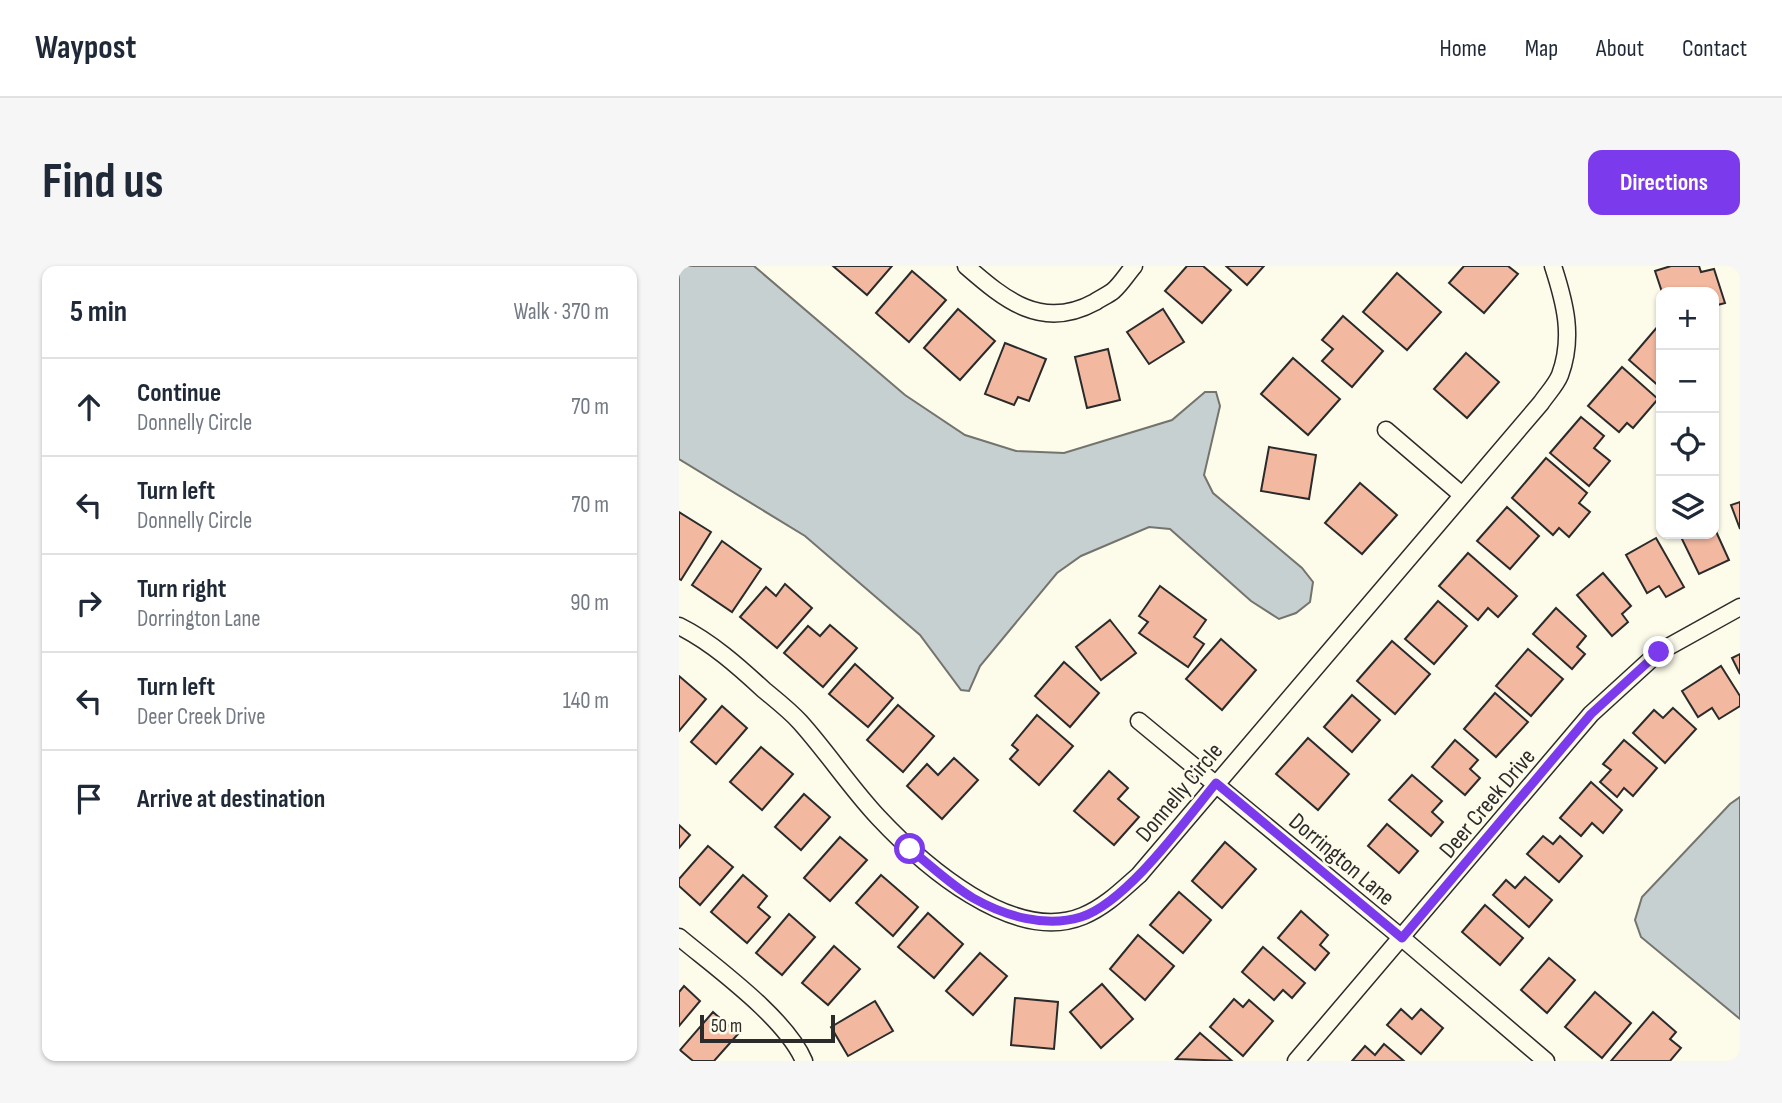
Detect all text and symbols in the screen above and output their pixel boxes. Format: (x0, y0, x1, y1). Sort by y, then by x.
text: Waypost (35, 28, 136, 68)
text: Home (1439, 34, 1487, 63)
text: Map (1525, 34, 1558, 63)
text: About (1596, 34, 1644, 63)
text: Contact (1682, 34, 1747, 63)
button: Directions (1588, 150, 1740, 215)
text: Find us (42, 153, 164, 212)
map controls (1656, 287, 1719, 539)
button: + (1656, 287, 1719, 350)
text: 5 min (70, 294, 127, 330)
text: Walk · 370 m (513, 298, 609, 326)
button: − (1656, 350, 1719, 413)
text: Continue (137, 378, 221, 409)
icon: ahead (70, 388, 108, 426)
text: 70 m (571, 393, 609, 421)
text: Donnelly Circle (137, 409, 252, 437)
button: locate (1656, 413, 1719, 476)
text: Turn left (137, 476, 215, 507)
button: layers (1656, 476, 1719, 539)
icon: left (70, 486, 108, 524)
text: 70 m (571, 491, 609, 519)
text: Donnelly Circle (137, 507, 252, 535)
text: Turn right (137, 574, 226, 605)
icon: right (70, 584, 108, 622)
text: 90 m (570, 589, 609, 617)
text: Dorrington Lane (137, 605, 261, 633)
route end (1643, 636, 1674, 667)
text: Turn left (137, 672, 215, 703)
icon: left (70, 682, 108, 720)
text: 140 m (563, 687, 609, 715)
text: Deer Creek Drive (137, 703, 265, 731)
street label: Donnelly Circle (1130, 737, 1229, 848)
street label: Deer Creek Drive (1433, 743, 1542, 864)
icon: arrive (70, 780, 108, 818)
text: Arrive at destination (137, 784, 325, 815)
street label: Dorrington Lane (1283, 807, 1400, 912)
route start (894, 833, 925, 864)
scale bar (700, 1012, 835, 1044)
text: 50 m (711, 1015, 742, 1038)

